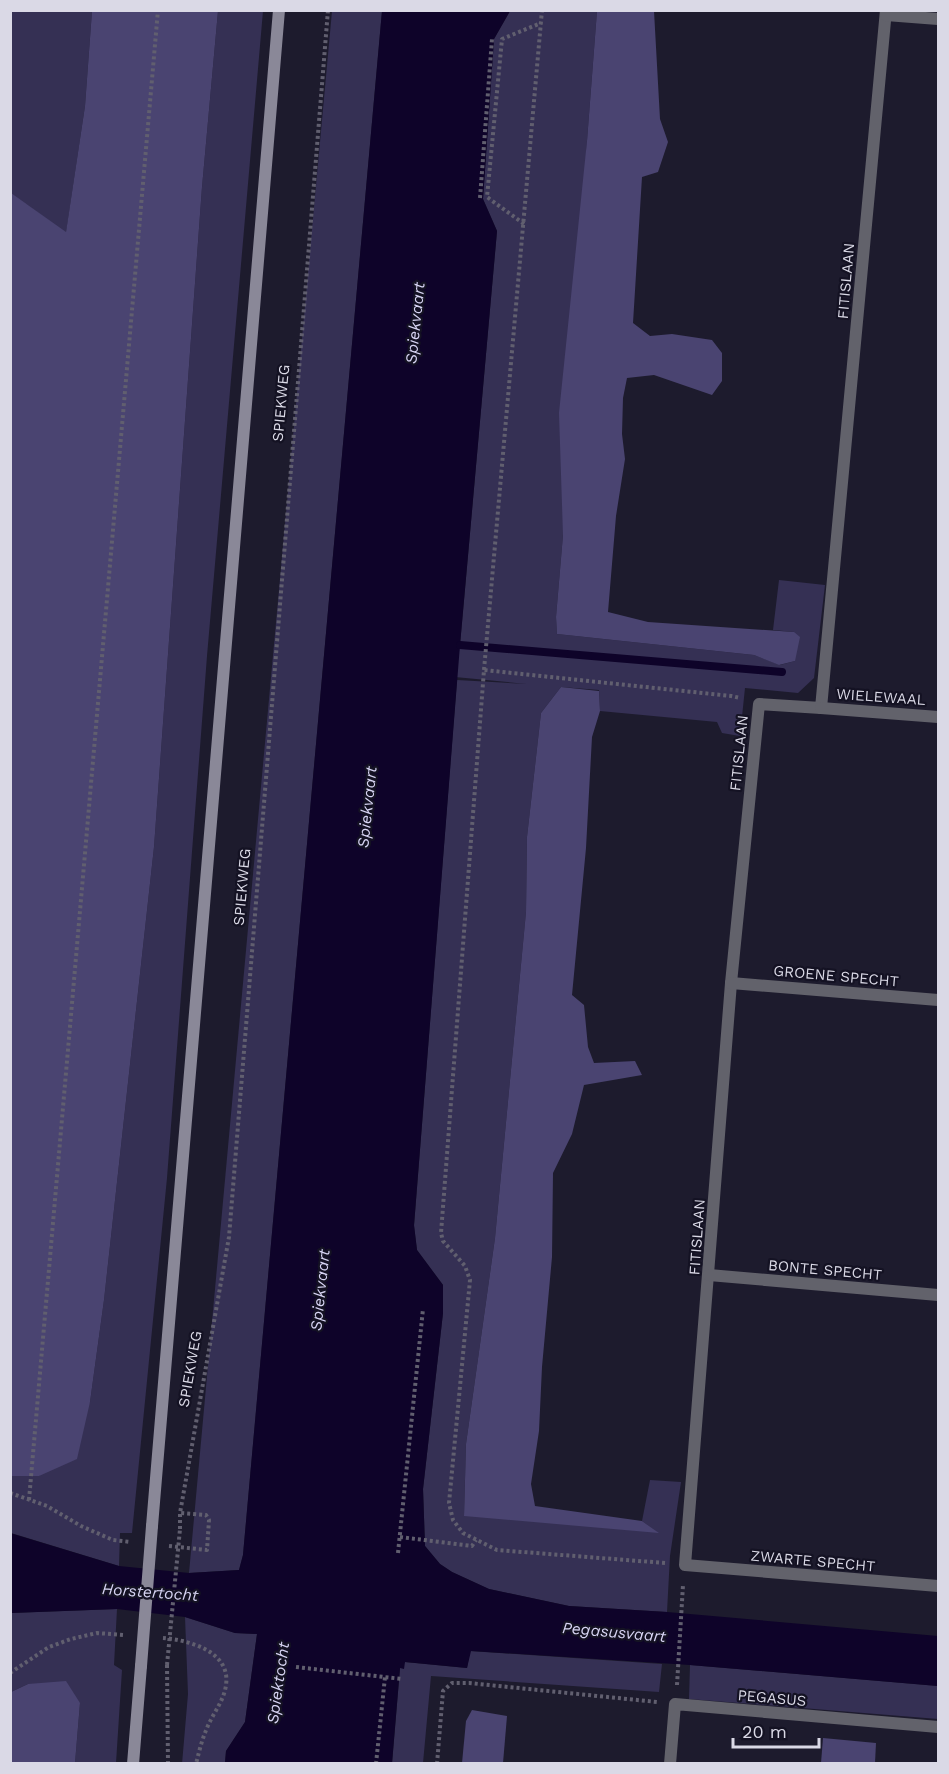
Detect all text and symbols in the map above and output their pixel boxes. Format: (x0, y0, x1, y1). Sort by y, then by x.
street label: FITISLAAN (834, 242, 858, 320)
water label: Spiekvaart (401, 281, 429, 365)
street label: SPIEKWEG (269, 364, 293, 442)
street label: WIELEWAAL (836, 685, 926, 709)
street label: FITISLAAN (726, 714, 752, 792)
water label: Spiekvaart (353, 765, 381, 849)
street label: SPIEKWEG (230, 848, 254, 926)
street label: GROENE SPECHT (773, 962, 899, 990)
street label: FITISLAAN (685, 1198, 709, 1276)
water label: Spiekvaart (306, 1248, 334, 1332)
street label: BONTE SPECHT (767, 1256, 883, 1284)
street label: SPIEKWEG (174, 1329, 206, 1409)
street label: ZWARTE SPECHT (750, 1547, 876, 1575)
water label: Horstertocht (101, 1579, 199, 1605)
water label: Pegasusvaart (561, 1618, 667, 1646)
water label: Spiektocht (263, 1640, 293, 1725)
street label: PEGASUS (737, 1686, 807, 1710)
scale bar (733, 1711, 818, 1749)
text: 20 m (742, 1721, 787, 1742)

